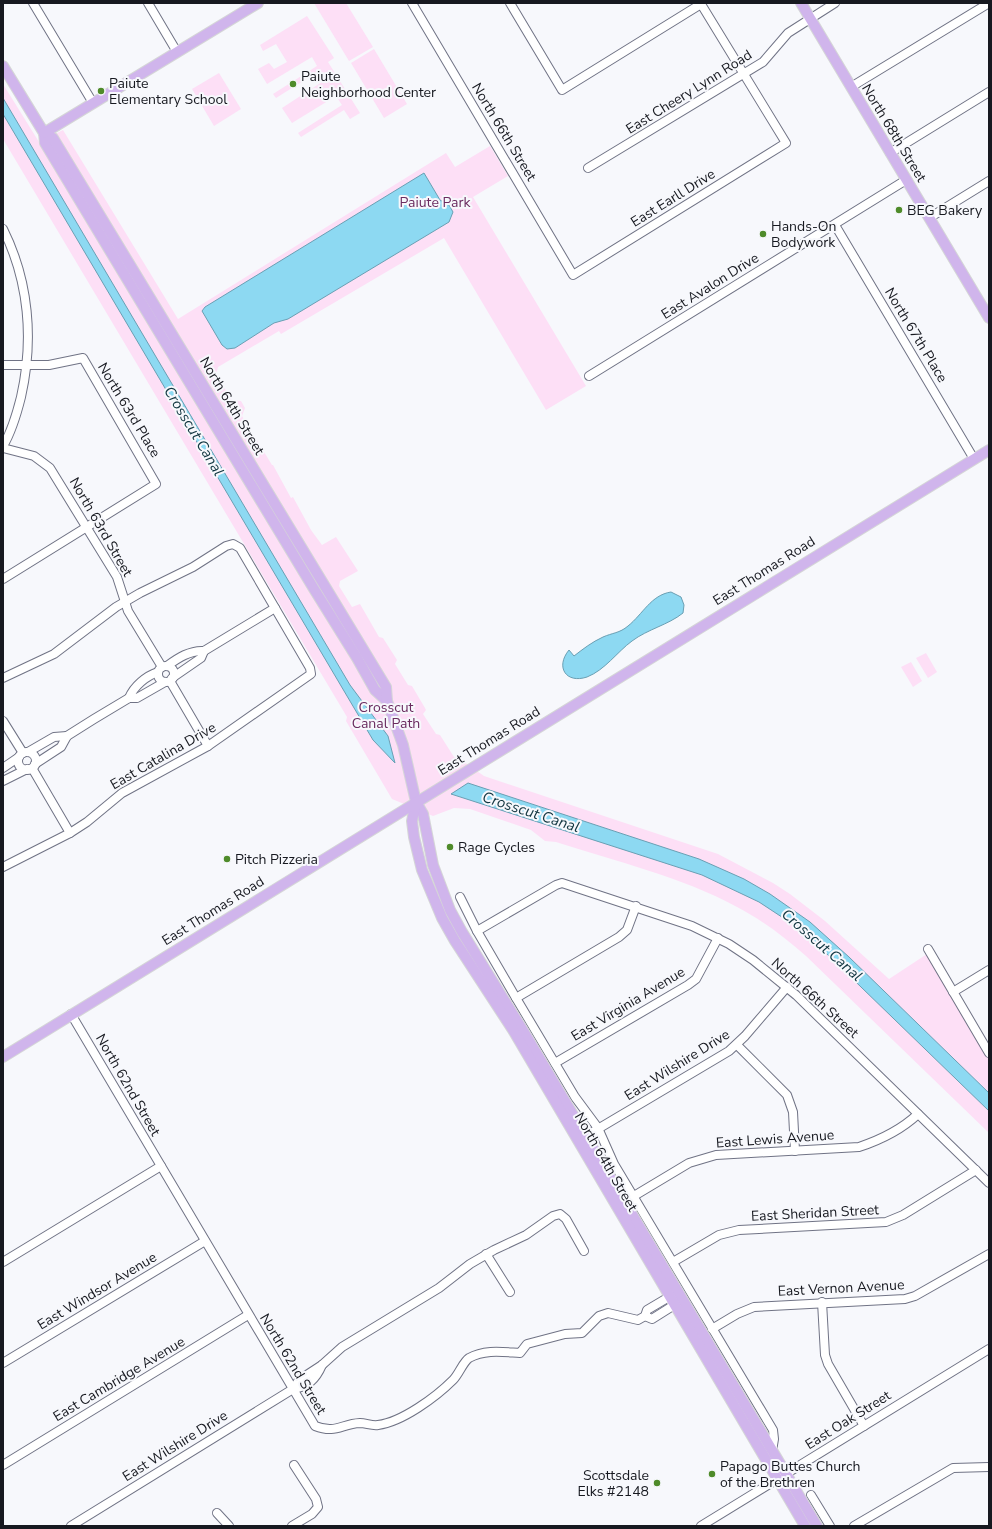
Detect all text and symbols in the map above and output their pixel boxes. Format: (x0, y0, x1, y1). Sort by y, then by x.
street label: East Cheery Lynn Road (622, 45, 756, 139)
place label: Paiute Neighborhood Center (301, 67, 436, 102)
place label: Paiute Elementary School (109, 74, 228, 109)
marker: Paiute Neighborhood Center (288, 79, 298, 89)
street label: North 66th Street (467, 79, 541, 185)
street label: North 68th Street (857, 80, 931, 186)
marker: Paiute Elementary School (96, 86, 106, 96)
street label: East Earll Drive (627, 164, 719, 232)
park label: Paiute Park (400, 193, 471, 212)
place label: BEG Bakery (907, 201, 983, 220)
marker: BEG Bakery (894, 205, 904, 215)
place label: Hands-On Bodywork (771, 217, 837, 252)
marker: Hands-On Bodywork (758, 229, 768, 239)
street label: East Avalon Drive (658, 248, 762, 324)
street label: North 67th Place (880, 284, 952, 386)
street label: North 64th Street (195, 353, 269, 459)
street label: North 63rd Place (93, 359, 165, 461)
water label: Crosscut Canal (159, 382, 229, 480)
street label: North 63rd Street (65, 474, 137, 580)
street label: East Thomas Road (709, 532, 819, 610)
park label: Crosscut Canal Path (352, 698, 420, 733)
street label: East Thomas Road (434, 702, 544, 780)
street label: East Catalina Drive (107, 718, 219, 794)
water label: Crosscut Canal (480, 787, 582, 837)
place label: Rage Cycles (458, 838, 535, 857)
marker: Rage Cycles (445, 842, 455, 852)
place label: Pitch Pizzeria (235, 850, 318, 869)
marker: Pitch Pizzeria (222, 854, 232, 864)
street label: East Thomas Road (158, 872, 268, 950)
water label: Crosscut Canal (777, 904, 867, 986)
street label: North 66th Street (767, 954, 863, 1042)
street label: East Virginia Avenue (567, 962, 689, 1046)
street label: East Wilshire Drive (621, 1025, 733, 1105)
street label: North 62nd Street (91, 1031, 165, 1139)
street label: North 64th Street (570, 1109, 642, 1215)
street label: East Lewis Avenue (715, 1125, 835, 1153)
street label: East Sheridan Street (750, 1200, 880, 1226)
street label: East Windsor Avenue (34, 1248, 160, 1334)
street label: East Vernon Avenue (777, 1275, 905, 1301)
street label: North 62nd Street (255, 1310, 331, 1418)
street label: East Cambridge Avenue (50, 1332, 188, 1426)
street label: East Oak Street (802, 1386, 894, 1454)
street label: East Wilshire Drive (119, 1406, 231, 1486)
place label: Papago Buttes Church of the Brethren (720, 1457, 860, 1492)
place label: Scottsdale Elks #2148 (577, 1466, 649, 1501)
marker: Papago Buttes Church of the Brethren (707, 1469, 717, 1479)
marker: Scottsdale Elks #2148 (652, 1478, 662, 1488)

